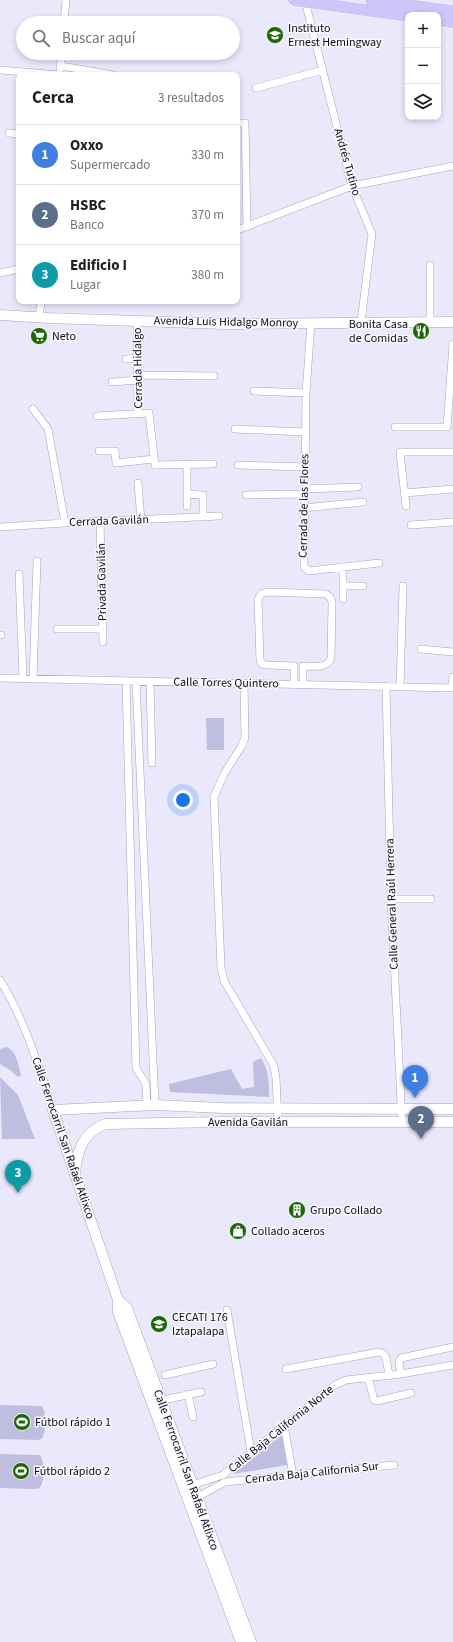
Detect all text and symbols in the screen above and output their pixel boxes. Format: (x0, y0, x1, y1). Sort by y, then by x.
map controls (405, 12, 441, 120)
button: + (405, 12, 441, 48)
search box (16, 16, 240, 60)
place label: Instituto Ernest Hemingway (288, 20, 382, 51)
school or university icon: Instituto Ernest Hemingway (265, 25, 285, 45)
icon: search (30, 27, 52, 49)
text: Buscar aquí (62, 28, 135, 49)
button: − (405, 48, 441, 84)
button: layers (405, 84, 441, 120)
text: Cerca (32, 86, 74, 110)
text: 3 resultados (158, 89, 224, 107)
street label: Andrés Tutino (329, 126, 365, 198)
text: Oxxo (70, 135, 103, 156)
text: 1 (42, 146, 48, 164)
text: 330 m (191, 146, 224, 164)
text: Supermercado (70, 156, 150, 174)
text: HSBC (70, 195, 106, 216)
text: 2 (42, 206, 48, 224)
text: 370 m (191, 206, 224, 224)
text: Banco (70, 216, 104, 234)
text: Edificio I (70, 255, 127, 276)
text: 3 (42, 266, 48, 284)
text: 380 m (191, 266, 224, 284)
text: Lugar (70, 276, 101, 294)
street label: Avenida Luis Hidalgo Monroy (154, 312, 299, 332)
place label: Bonita Casa de Comidas (349, 316, 408, 347)
restaurant icon: Bonita Casa de Comidas (411, 321, 431, 341)
supermarket icon: Neto (29, 326, 49, 346)
street label: Cerrada Hidalgo (129, 327, 147, 409)
place label: Neto (52, 328, 76, 345)
street label: Cerrada de las Flores (295, 454, 313, 558)
street label: Cerrada Gavilán (69, 511, 149, 531)
street label: Privada Gavilán (93, 543, 111, 621)
street label: Calle Torres Quintero (173, 674, 279, 692)
your location (173, 790, 193, 810)
street label: Calle General Raúl Herrera (381, 838, 403, 970)
street label: Calle Ferrocarril San Rafaél Atlixco (27, 1055, 99, 1221)
pin: 1 (402, 1065, 428, 1098)
pin: 2 (408, 1106, 434, 1139)
street label: Avenida Gavilán (208, 1114, 288, 1131)
pin: 3 (5, 1160, 31, 1193)
building icon: Grupo Collado (287, 1200, 307, 1220)
place label: Grupo Collado (310, 1202, 382, 1219)
shop icon: Collado aceros (228, 1221, 248, 1241)
place label: Collado aceros (251, 1223, 325, 1240)
place label: CECATI 176 Iztapalapa (172, 1309, 228, 1340)
school or university icon: CECATI 176 Iztapalapa (149, 1314, 169, 1334)
street label: Calle Baja California Norte (225, 1381, 337, 1477)
street label: Calle Ferrocarril San Rafaél Atlixco (149, 1387, 223, 1553)
sports icon: Fútbol rápido 1 (12, 1412, 32, 1432)
place label: Fútbol rápido 1 (35, 1414, 111, 1431)
street label: Cerrada Baja California Sur (244, 1457, 381, 1488)
sports icon: Fútbol rápido 2 (11, 1461, 31, 1481)
place label: Fútbol rápido 2 (34, 1463, 110, 1480)

